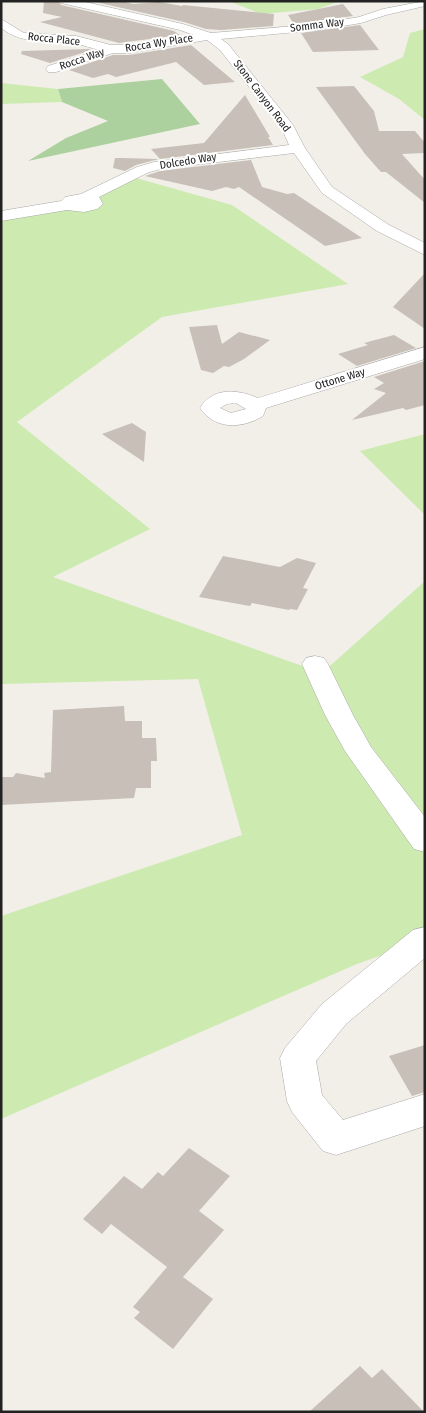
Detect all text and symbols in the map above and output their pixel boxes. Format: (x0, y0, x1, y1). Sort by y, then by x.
street label: Somma Way (289, 15, 345, 35)
street label: Rocca Place (27, 30, 81, 48)
street label: Rocca Wy Place (124, 31, 194, 55)
street label: Rocca Way (58, 45, 106, 73)
street label: Stone Canyon Road (231, 57, 293, 135)
street label: Dolcedo Way (159, 150, 217, 172)
street label: Ottone Way (313, 365, 367, 393)

